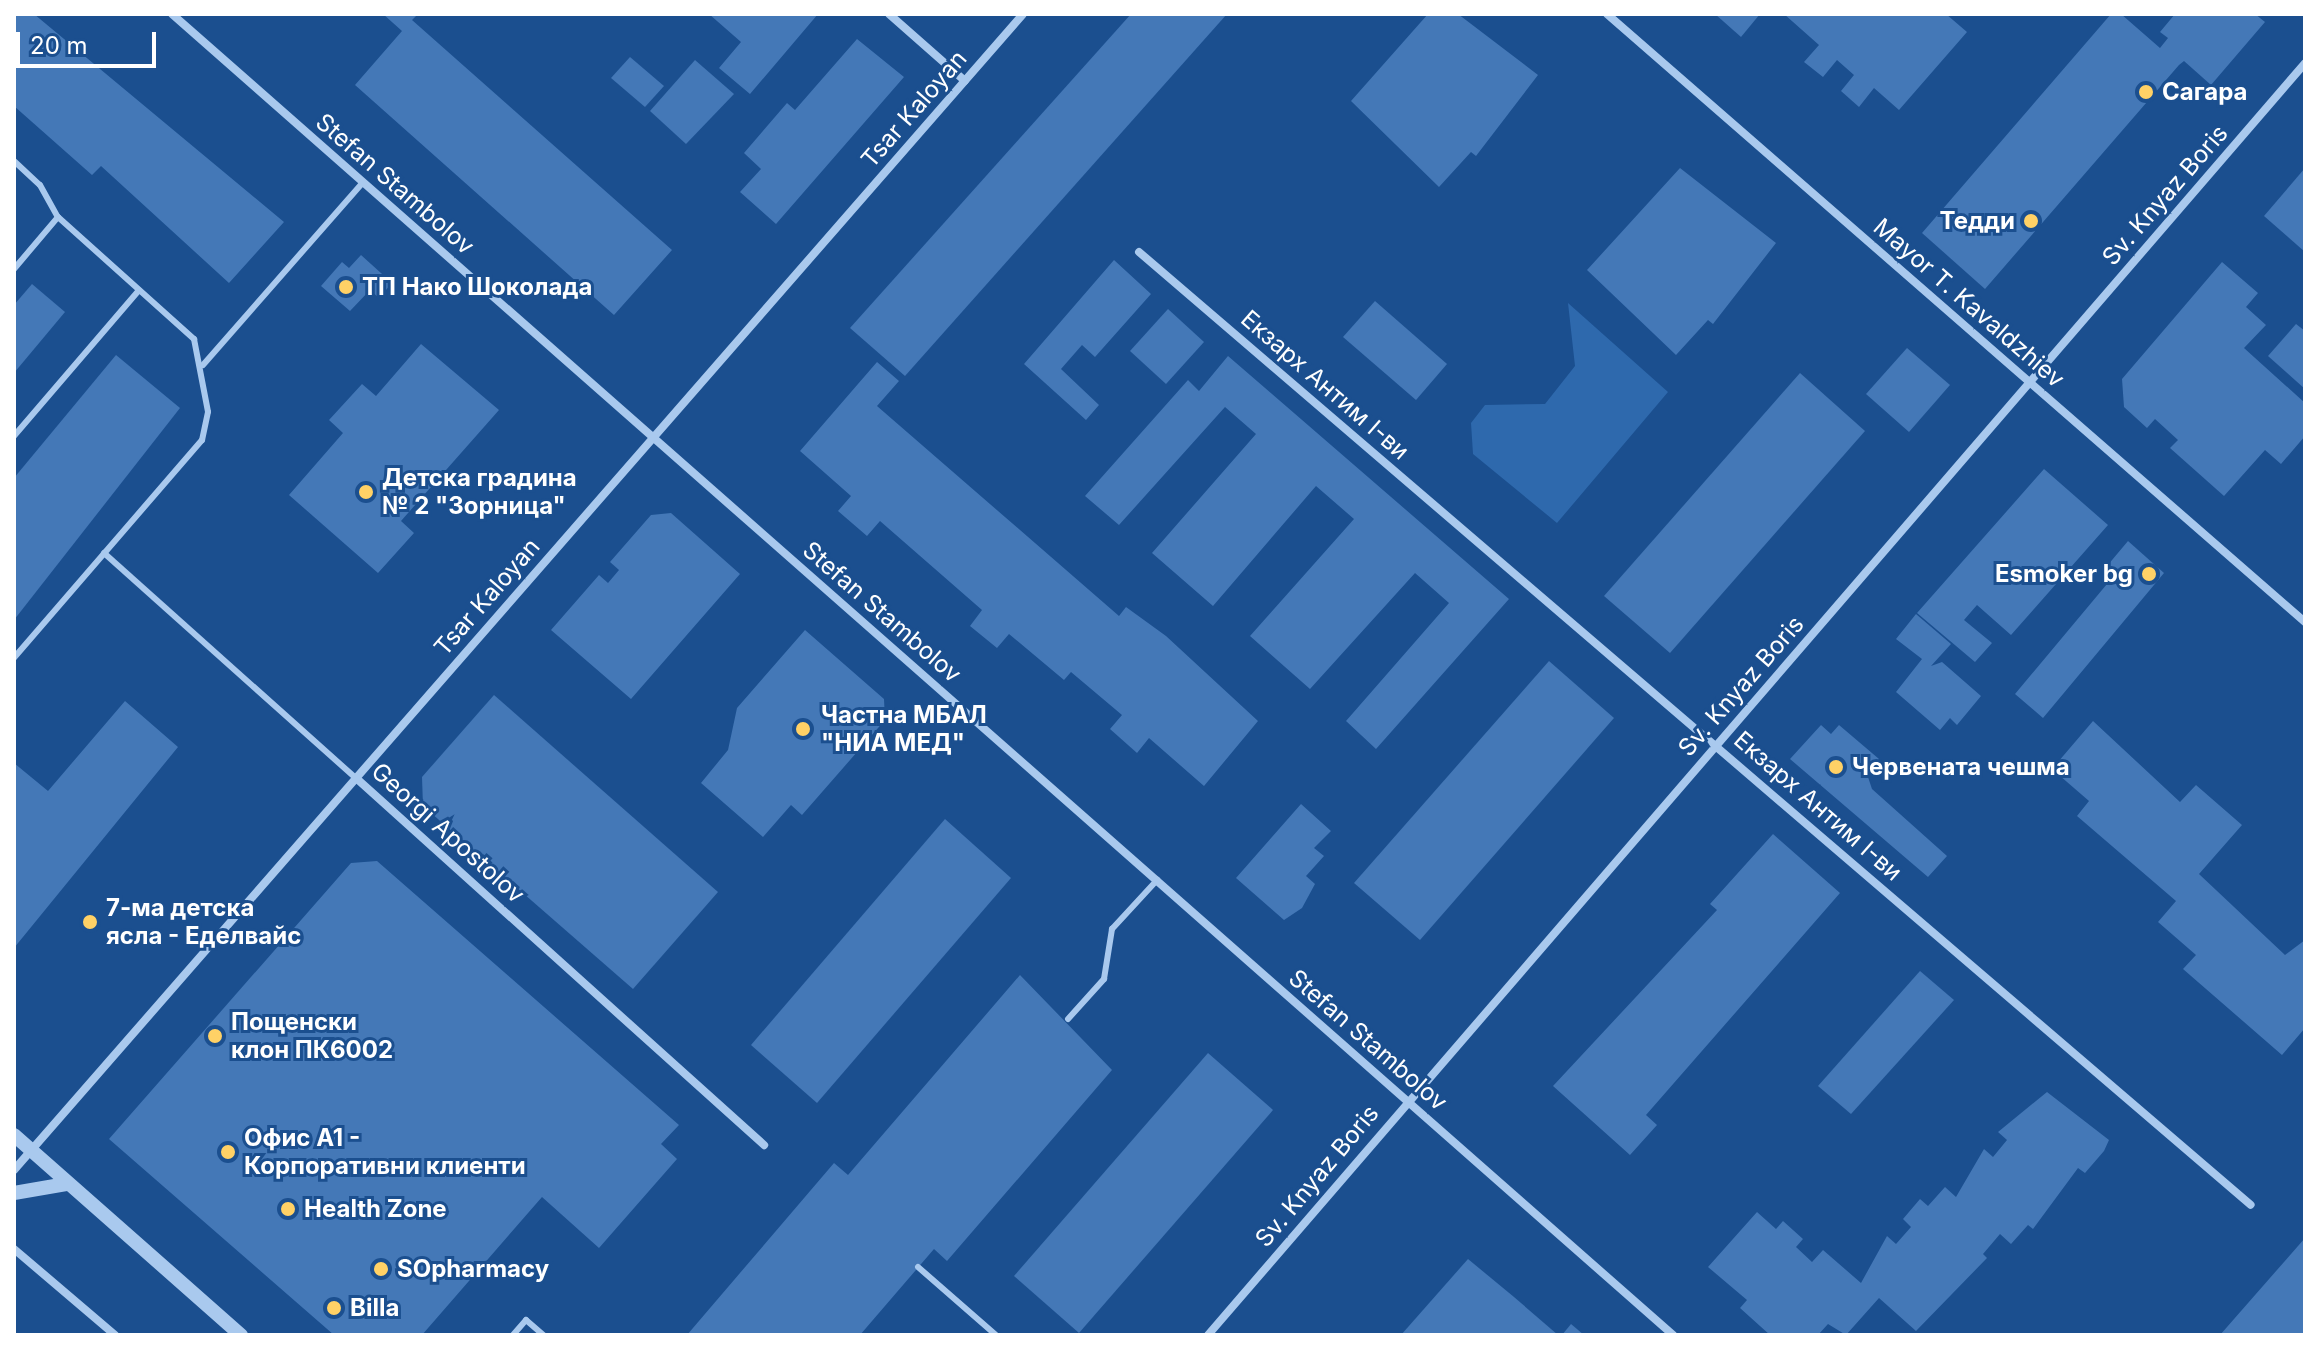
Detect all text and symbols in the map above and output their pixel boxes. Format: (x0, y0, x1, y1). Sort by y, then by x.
scale bar (20, 16, 160, 66)
text: 20 m (30, 31, 88, 60)
street label: Tsar Kaloyan (855, 44, 973, 174)
place label: Сагара (2162, 78, 2247, 106)
marker: Сагара (2137, 83, 2155, 101)
street label: Stefan Stambolov (310, 107, 480, 261)
street label: Sv. Knyaz Boris (2096, 119, 2234, 271)
place label: Тедди (1940, 207, 2015, 235)
street label: Mayor T. Kavaldzhiev (1868, 212, 2070, 394)
marker: Тедди (2022, 212, 2040, 230)
place label: ТП Нако Шоколада (362, 273, 592, 301)
marker: ТП Нако Шоколада (337, 278, 355, 296)
street label: Екзарх Антим I-ви (1235, 304, 1415, 466)
place label: Детска градина № 2 "Зорница" (382, 464, 577, 520)
marker: Детска градина № 2 "Зорница" (357, 483, 375, 501)
street label: Tsar Kaloyan (428, 532, 546, 662)
street label: Stefan Stambolov (797, 535, 967, 689)
place label: Esmoker bg (1995, 560, 2133, 588)
marker: Esmoker bg (2140, 565, 2158, 583)
street label: Sv. Knyaz Boris (1672, 610, 1810, 762)
place label: Частна МБАЛ "НИА МЕД" (821, 701, 987, 757)
marker: Частна МБАЛ "НИА МЕД" (792, 718, 814, 740)
street label: Екзарх Антим I-ви (1728, 725, 1908, 887)
place label: Червената чешма (1852, 753, 2070, 781)
street label: Georgi Apostolov (366, 757, 530, 909)
marker: Червената чешма (1827, 758, 1845, 776)
place label: 7-ма детска ясла - Еделвайс (106, 894, 301, 950)
marker: 7-ма детска ясла - Еделвайс (81, 913, 99, 931)
street label: Stefan Stambolov (1283, 963, 1453, 1117)
place label: Пощенски клон ПК6002 (231, 1008, 393, 1064)
marker: Пощенски клон ПК6002 (206, 1027, 224, 1045)
street label: Sv. Knyaz Boris (1249, 1099, 1385, 1253)
place label: Офис А1 - Корпоративни клиенти (244, 1124, 526, 1180)
marker: Офис А1 - Корпоративни клиенти (219, 1143, 237, 1161)
place label: Health Zone (304, 1195, 447, 1223)
marker: Health Zone (279, 1200, 297, 1218)
place label: SOpharmacy (397, 1255, 549, 1283)
marker: SOpharmacy (372, 1260, 390, 1278)
place label: Billa (350, 1294, 399, 1322)
marker: Billa (325, 1299, 343, 1317)

